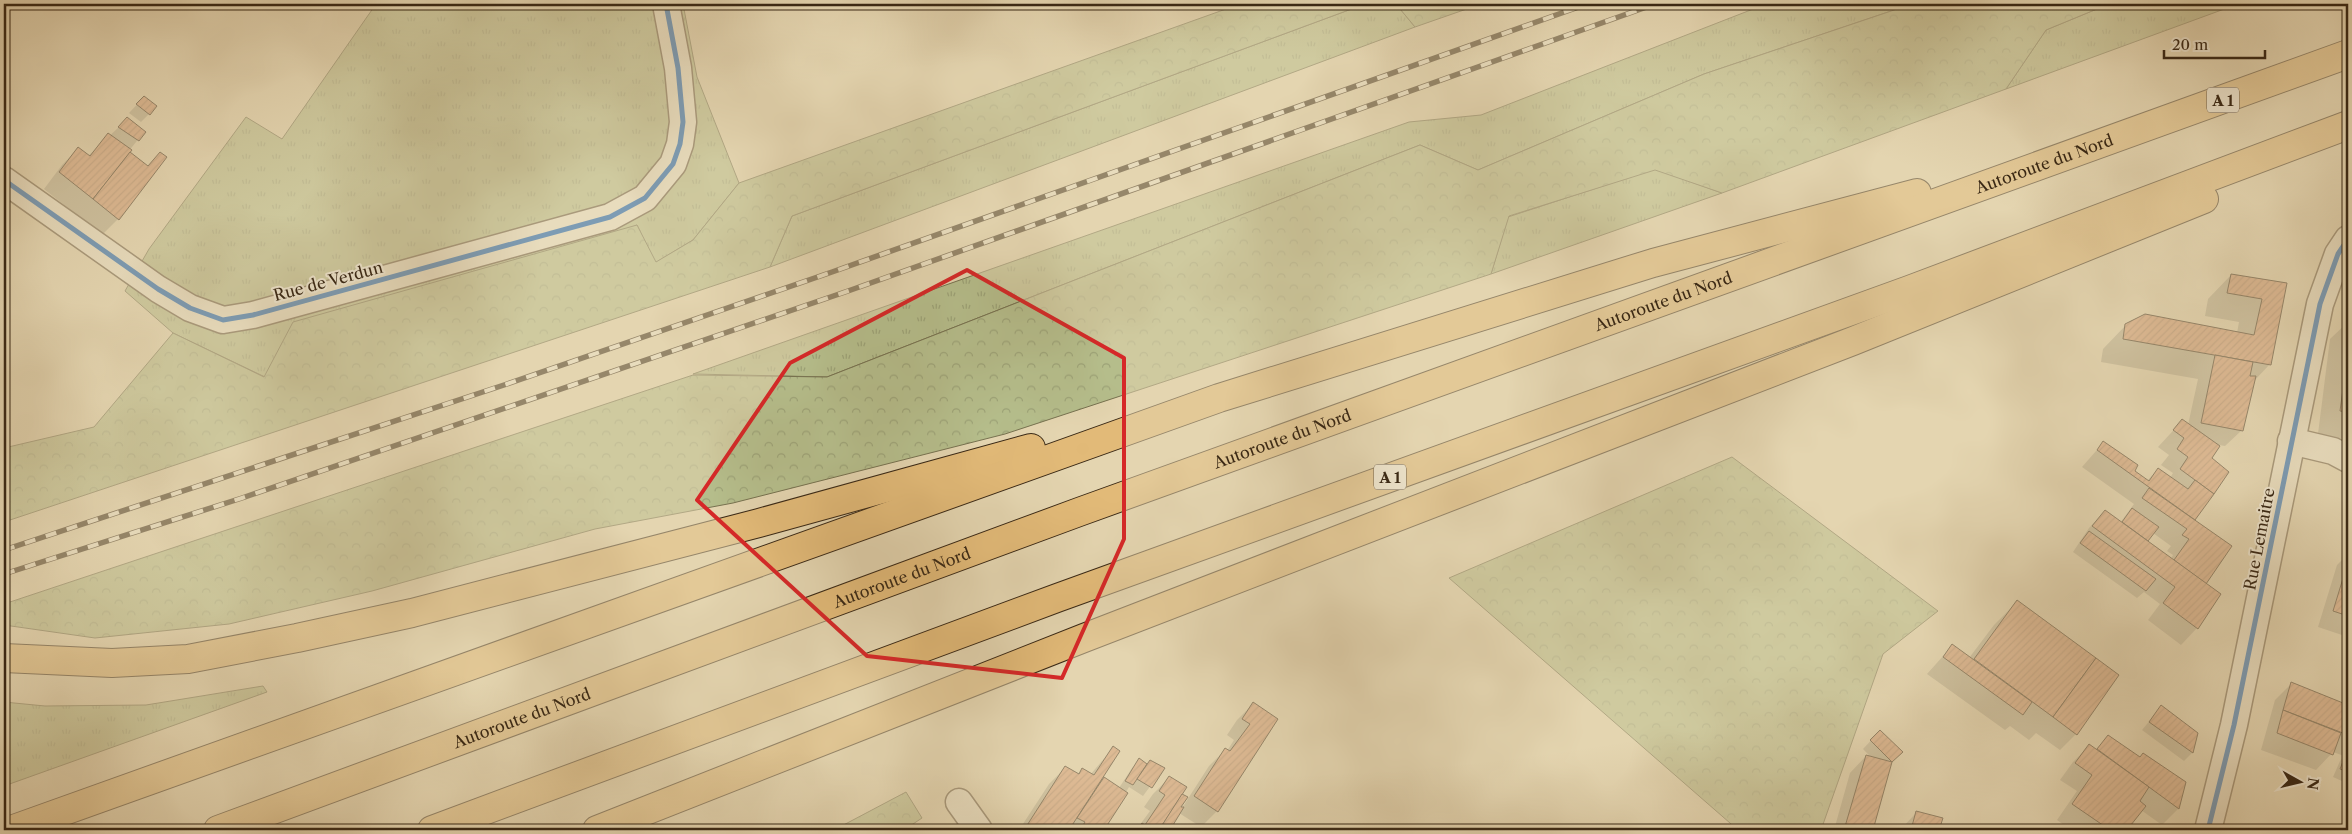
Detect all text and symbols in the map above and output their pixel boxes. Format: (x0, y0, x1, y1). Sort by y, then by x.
scale bar (2164, 28, 2266, 60)
text: 20 m (2172, 35, 2208, 54)
road number: A 1 (2207, 88, 2239, 112)
street label: Autoroute du Nord (1972, 130, 2116, 198)
street label: Rue de Verdun (271, 257, 385, 305)
street label: Autoroute du Nord (1591, 267, 1735, 335)
street label: Autoroute du Nord (1210, 405, 1354, 473)
road number: A 1 (1374, 464, 1406, 490)
street label: Rue Lemaitre (2239, 486, 2279, 592)
street label: Autoroute du Nord (830, 543, 973, 612)
street label: Autoroute du Nord (450, 683, 594, 753)
north arrow (2274, 756, 2324, 806)
text: N (2303, 777, 2323, 791)

